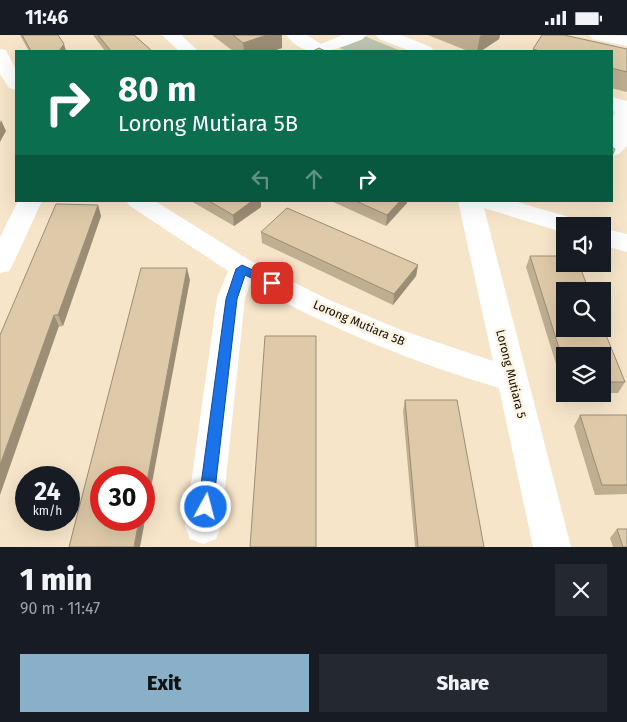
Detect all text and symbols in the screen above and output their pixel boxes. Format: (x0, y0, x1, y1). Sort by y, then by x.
text: 11:46 (25, 6, 68, 29)
text: 80 m (118, 68, 197, 110)
icon: right (35, 70, 100, 135)
text: Lorong Mutiara 5B (118, 110, 298, 137)
icon: left (247, 165, 275, 193)
icon: ahead (300, 165, 328, 193)
icon: right (353, 165, 381, 193)
map controls (556, 217, 611, 402)
button: sound (556, 217, 611, 272)
pin (251, 262, 293, 304)
icon: arrive (258, 269, 286, 297)
button: search (556, 282, 611, 337)
street label: Lorong Mutiara 5B (311, 297, 407, 349)
street label: Lorong Mutiara 5 (493, 328, 529, 420)
button: layers (556, 347, 611, 402)
speed limit sign: 30 (90, 466, 155, 531)
text: 24 (34, 477, 61, 507)
position arrow (179, 480, 231, 532)
text: km/h (33, 504, 62, 518)
text: 1 min (20, 562, 92, 598)
button: close (555, 564, 607, 616)
text: 90 m · 11:47 (20, 599, 100, 618)
button: Exit (20, 654, 309, 712)
button: Share (319, 654, 607, 712)

